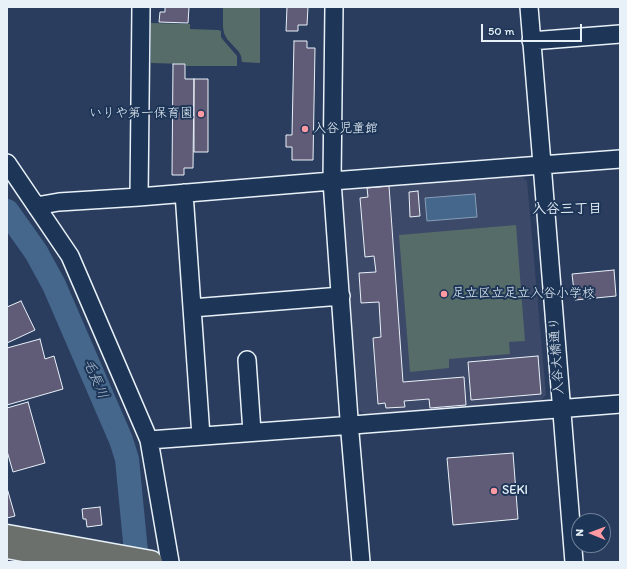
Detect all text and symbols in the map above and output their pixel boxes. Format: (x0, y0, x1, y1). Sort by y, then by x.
scale bar (483, 16, 584, 42)
text: 50 m (488, 24, 514, 38)
place label: いりや第一保育園 (89, 106, 193, 122)
marker: いりや第一保育園 (196, 109, 206, 119)
place label: 入谷児童館 (313, 121, 378, 137)
marker: 入谷児童館 (300, 124, 310, 134)
district label: 入谷三丁目 (532, 201, 602, 217)
place label: 足立区立足立入谷小学校 (452, 286, 595, 302)
marker: 足立区立足立入谷小学校 (439, 289, 449, 299)
street label: 入谷大橋通り (546, 317, 568, 395)
water label: 毛長川 (79, 356, 111, 402)
place label: SEKI (502, 483, 528, 499)
marker: SEKI (489, 486, 499, 496)
north arrow (571, 513, 611, 553)
text: N (573, 529, 586, 537)

